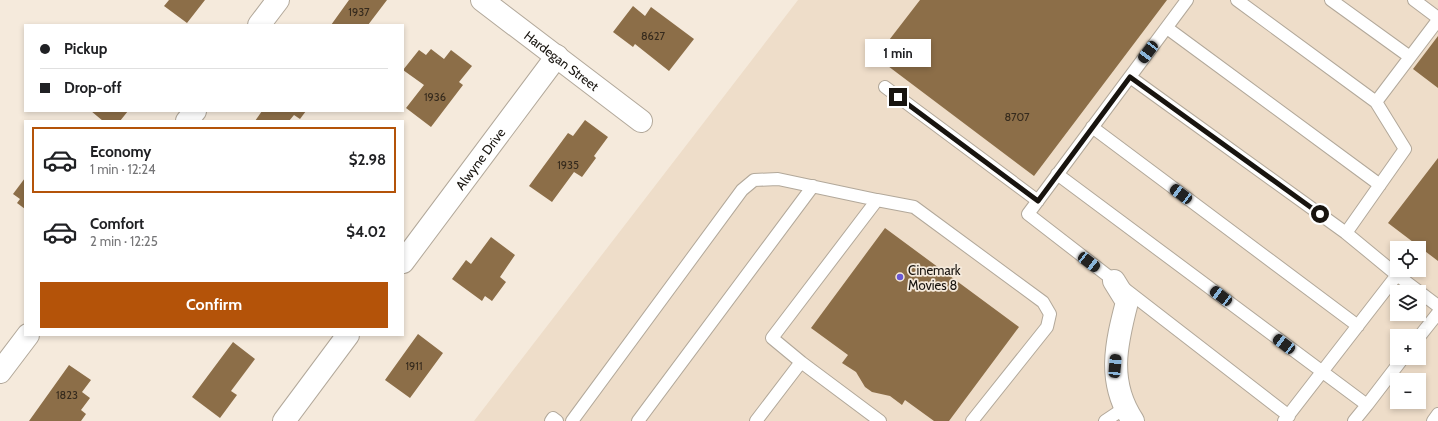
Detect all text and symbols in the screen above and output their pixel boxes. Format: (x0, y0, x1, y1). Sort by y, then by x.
house number: 1937 (348, 5, 370, 19)
street label: Hardegan Street (521, 27, 603, 94)
house number: 8627 (641, 29, 666, 43)
callout: 1 min (865, 39, 931, 67)
car (1136, 39, 1160, 65)
text: Pickup (64, 40, 107, 58)
text: 1 min (883, 45, 913, 61)
text: Drop-off (64, 79, 122, 97)
route end (889, 88, 907, 106)
house number: 1936 (424, 90, 446, 104)
house number: 8707 (1004, 110, 1030, 124)
street label: Alwyne Drive (452, 124, 509, 193)
icon: car (42, 142, 78, 178)
text: Economy (90, 143, 151, 161)
text: $2.98 (349, 151, 386, 169)
house number: 1935 (557, 158, 579, 172)
text: 1 min · 12:24 (90, 161, 156, 177)
car (1168, 182, 1194, 206)
route start (1311, 205, 1329, 223)
icon: car (42, 214, 78, 250)
text: Comfort (90, 215, 144, 233)
text: $4.02 (346, 223, 386, 241)
text: 2 min · 12:25 (90, 233, 158, 249)
map controls (1390, 241, 1426, 409)
button: locate (1390, 241, 1426, 277)
car (1076, 250, 1102, 274)
place label: Cinemark Movies 8 (908, 262, 961, 293)
marker: Cinemark Movies 8 (895, 272, 905, 282)
button: Confirm (40, 282, 388, 328)
car (1208, 284, 1234, 308)
button: layers (1390, 285, 1426, 321)
button: + (1390, 329, 1426, 365)
car (1271, 332, 1297, 356)
car (1108, 354, 1122, 378)
house number: 1911 (405, 359, 423, 373)
button: − (1390, 373, 1426, 409)
house number: 1823 (56, 388, 78, 402)

